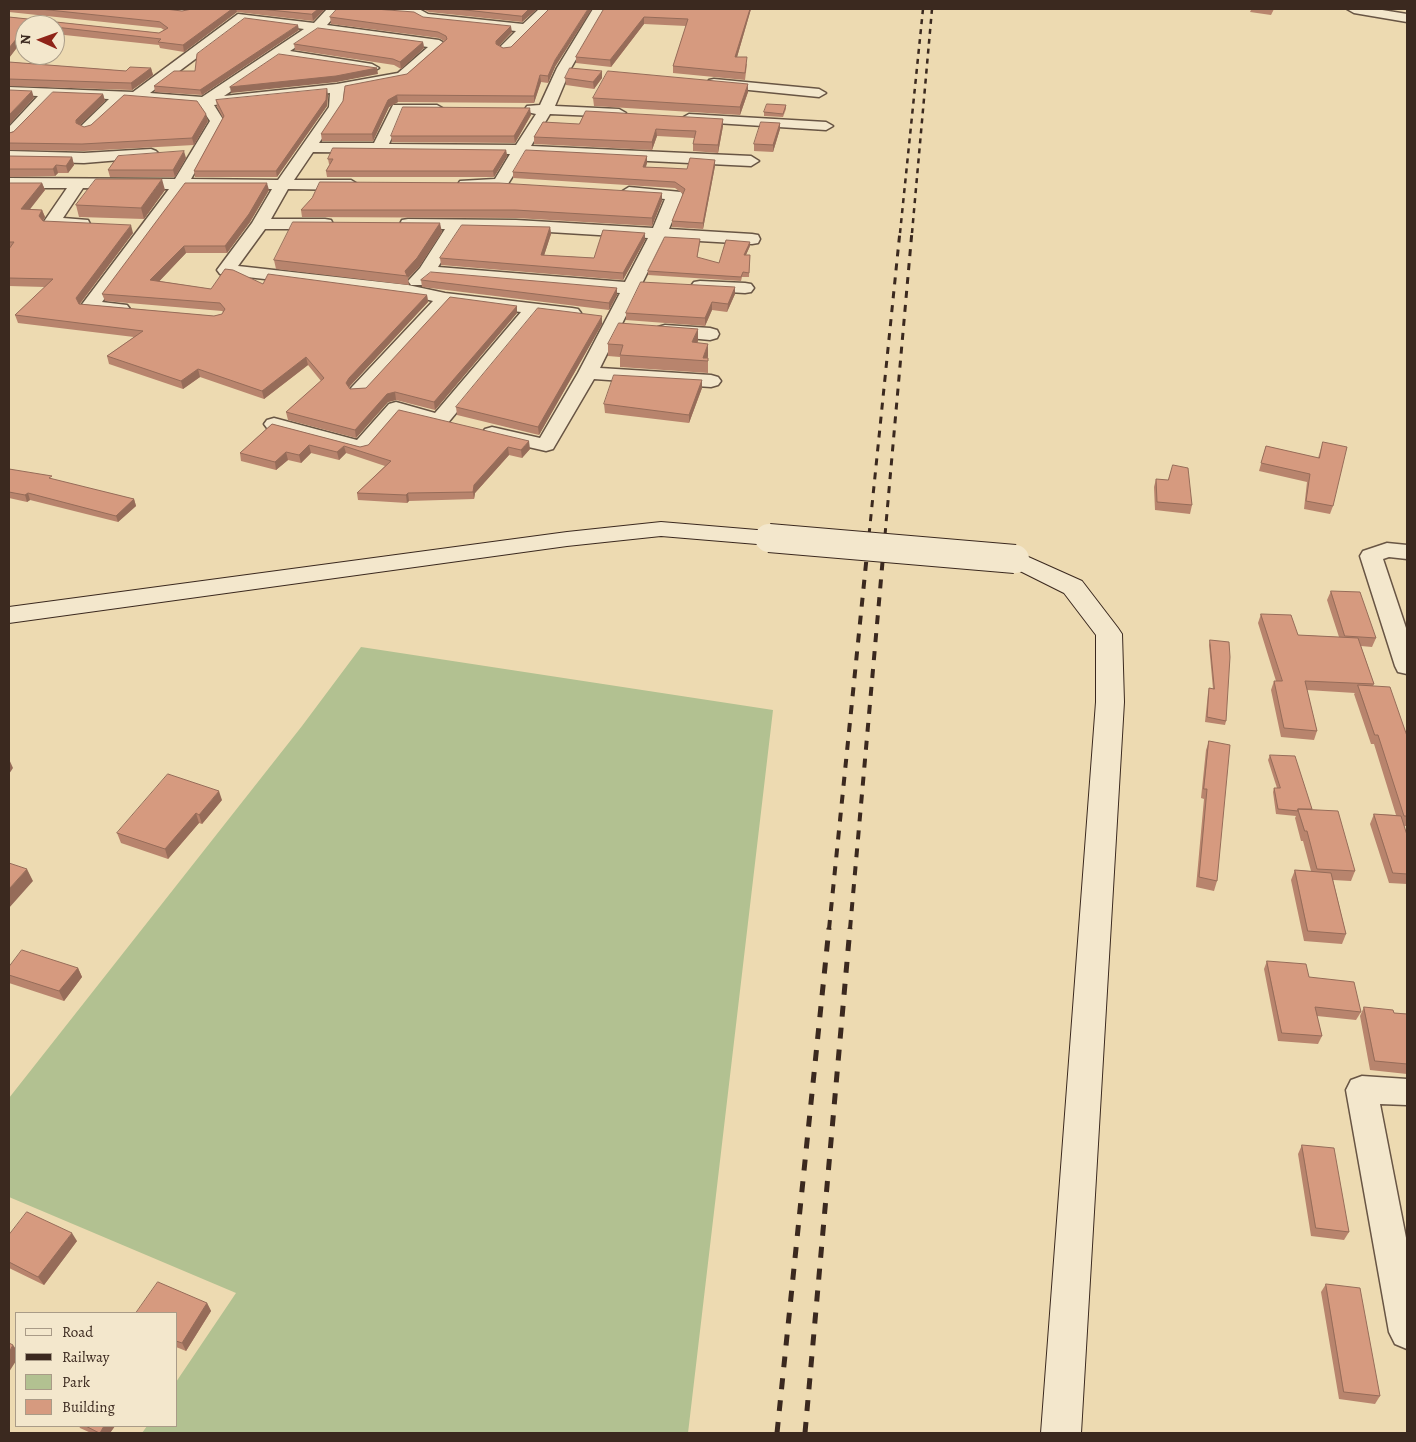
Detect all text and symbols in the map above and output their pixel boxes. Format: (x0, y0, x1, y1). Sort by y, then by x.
north arrow (15, 15, 65, 65)
text: N (16, 34, 35, 45)
legend (15, 1312, 178, 1427)
text: Road (62, 1322, 93, 1342)
text: Railway (62, 1347, 109, 1367)
text: Park (62, 1372, 90, 1392)
text: Building (62, 1397, 115, 1417)

